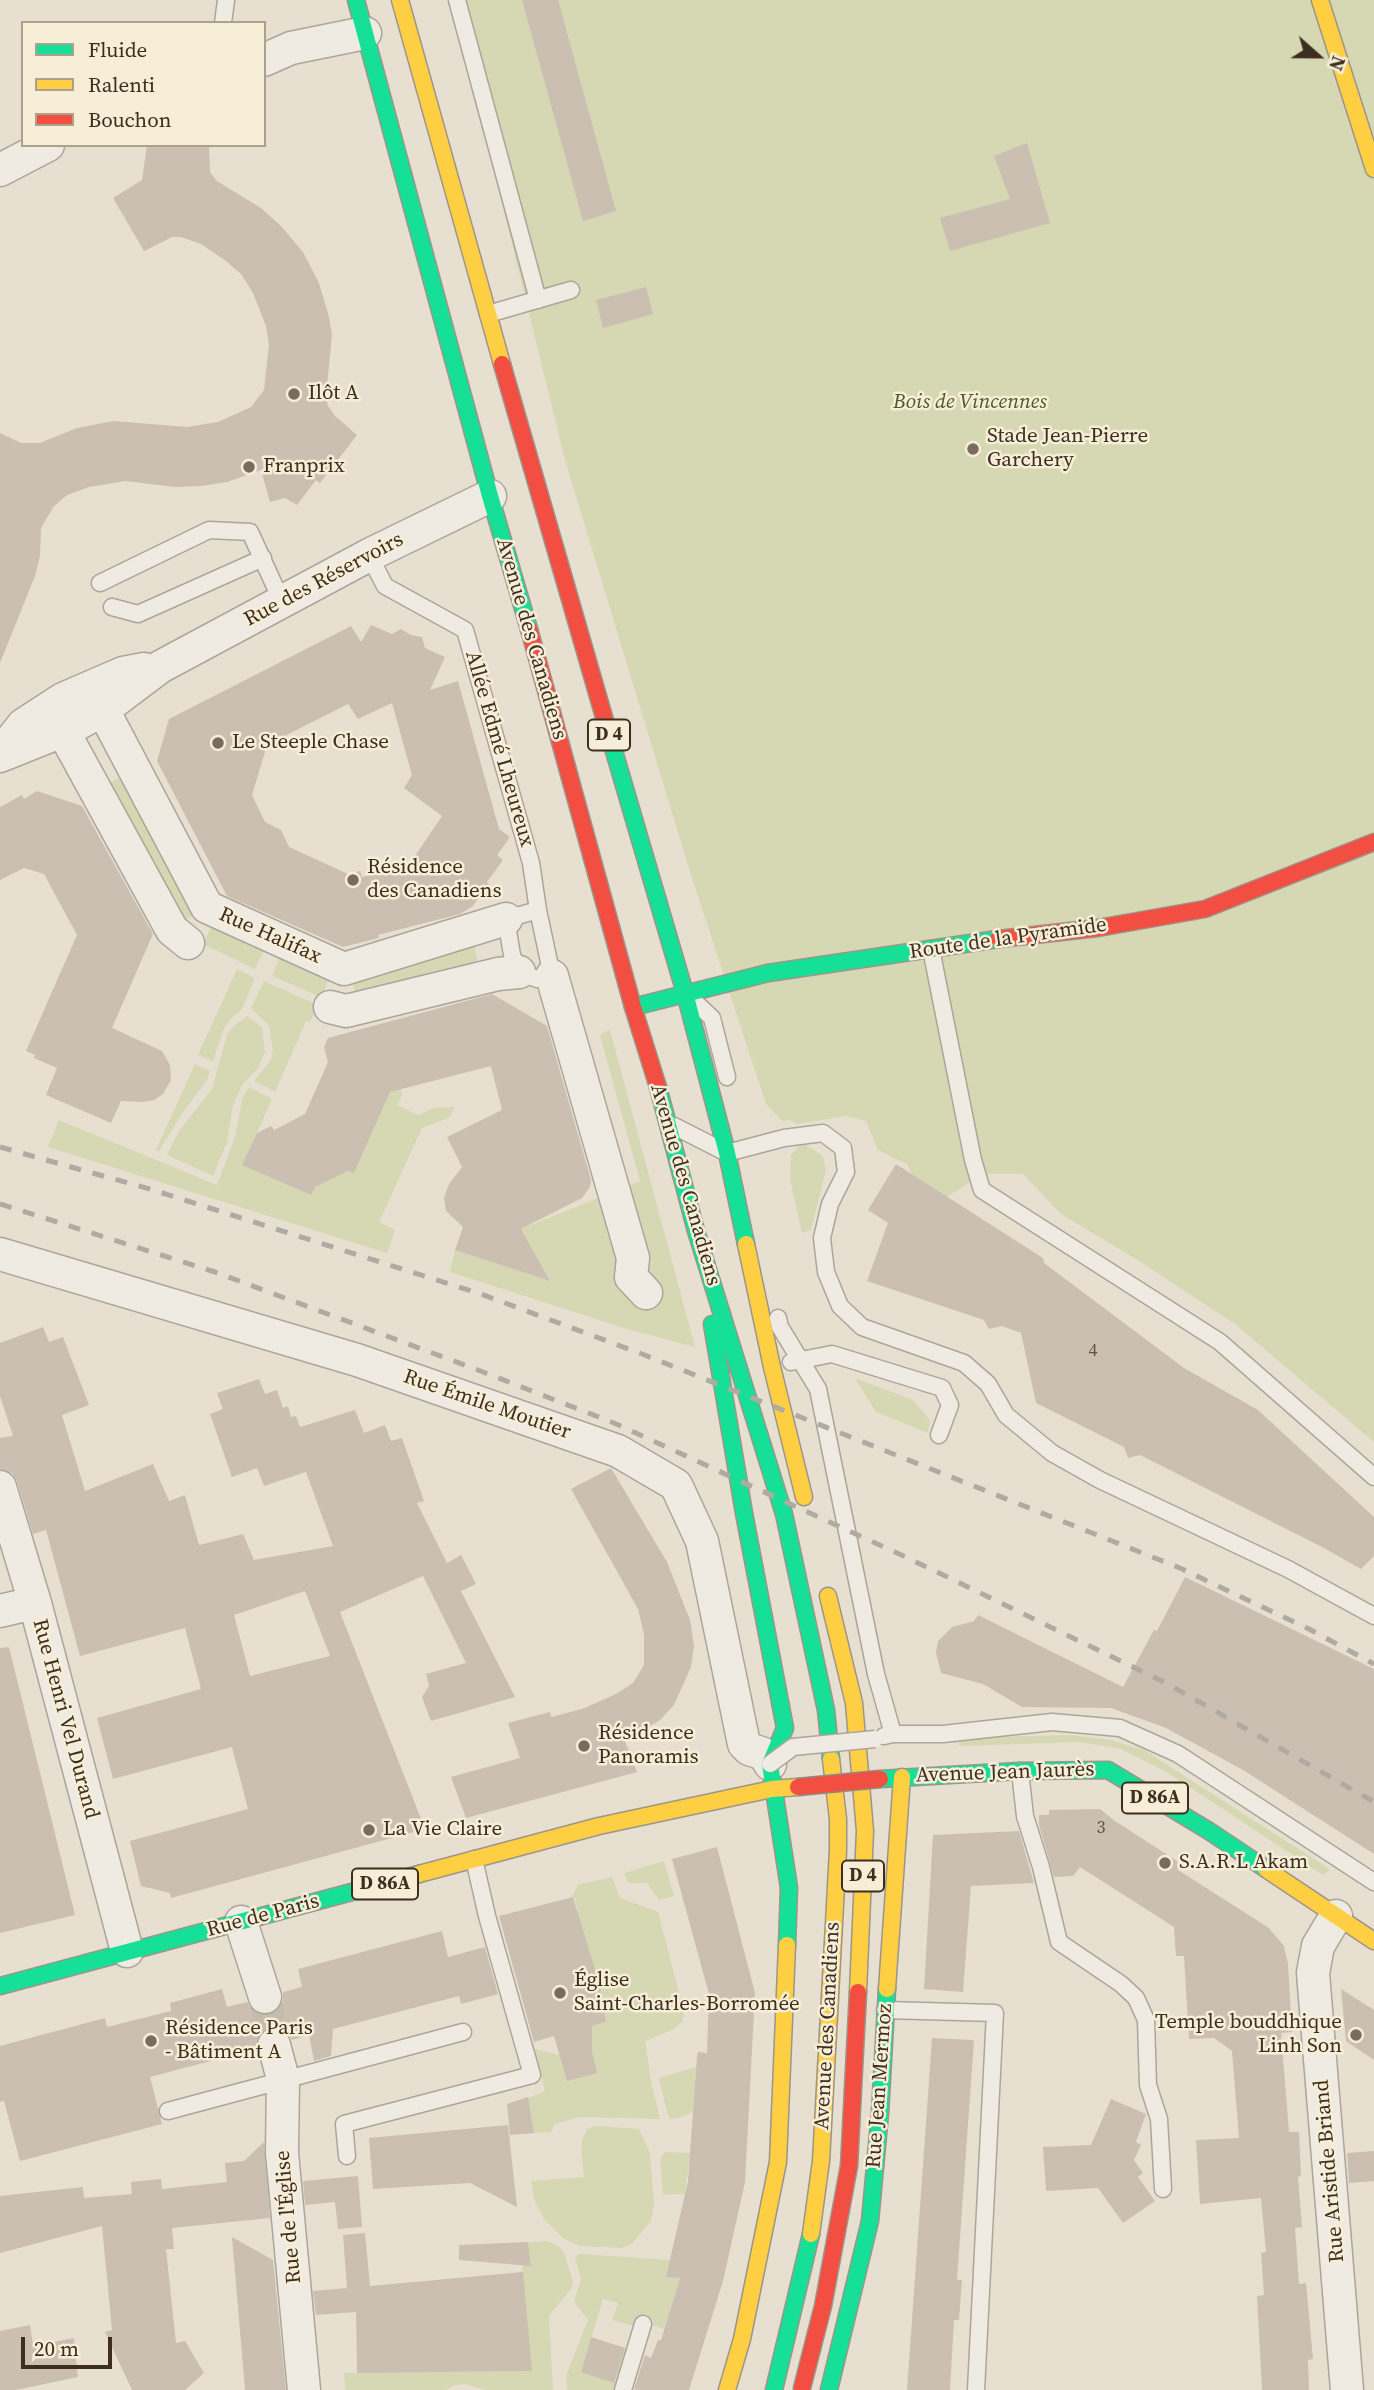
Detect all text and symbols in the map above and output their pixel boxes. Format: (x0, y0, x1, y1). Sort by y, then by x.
legend (21, 21, 266, 147)
north arrow (1283, 21, 1353, 91)
text: Fluide (88, 35, 147, 64)
text: N (1323, 52, 1352, 75)
text: Ralenti (88, 70, 155, 99)
text: Bouchon (88, 105, 171, 134)
place label: Ilôt A (308, 381, 359, 407)
marker: Ilôt A (286, 386, 302, 402)
park label: Bois de Vincennes (893, 390, 1047, 416)
place label: Stade Jean-Pierre Garchery (987, 424, 1148, 474)
marker: Stade Jean-Pierre Garchery (965, 441, 981, 457)
place label: Franprix (263, 454, 345, 480)
marker: Franprix (241, 459, 257, 475)
street label: Rue des Réservoirs (240, 527, 408, 633)
street label: Avenue des Canadiens (490, 535, 572, 743)
street label: Allée Edmé Lheureux (459, 648, 539, 850)
road number: D 4 (588, 720, 630, 750)
place label: Le Steeple Chase (232, 730, 389, 756)
marker: Le Steeple Chase (210, 735, 226, 751)
place label: Résidence des Canadiens (367, 855, 502, 905)
marker: Résidence des Canadiens (345, 872, 361, 888)
street label: Rue Halifax (215, 902, 325, 970)
street label: Route de la Pyramide (908, 913, 1108, 965)
street label: Avenue des Canadiens (644, 1081, 726, 1289)
house number: 4 (1089, 1340, 1097, 1362)
street label: Rue Émile Moutier (400, 1365, 574, 1445)
street label: Rue Henri Vel Durand (26, 1616, 104, 1822)
place label: Résidence Panoramis (598, 1721, 699, 1771)
marker: Résidence Panoramis (576, 1738, 592, 1754)
street label: Avenue Jean Jaurès (915, 1757, 1095, 1789)
road number: D 86A (1122, 1782, 1188, 1814)
place label: La Vie Claire (383, 1817, 502, 1843)
house number: 3 (1097, 1817, 1105, 1839)
marker: La Vie Claire (361, 1822, 377, 1838)
place label: S.A.R.L Akam (1179, 1850, 1308, 1876)
marker: S.A.R.L Akam (1157, 1855, 1173, 1871)
road number: D 4 (842, 1860, 884, 1892)
road number: D 86A (352, 1868, 418, 1900)
street label: Rue de Paris (204, 1889, 322, 1943)
street label: Avenue des Canadiens (810, 1921, 846, 2131)
place label: Église Saint-Charles-Borromée (574, 1968, 800, 2018)
marker: Église Saint-Charles-Borromée (552, 1985, 568, 2001)
street label: Rue Jean Mermoz (862, 2003, 898, 2169)
place label: Temple bouddhique Linh Son (1155, 2010, 1342, 2060)
place label: Résidence Paris - Bâtiment A (165, 2016, 313, 2066)
marker: Temple bouddhique Linh Son (1348, 2027, 1364, 2043)
marker: Résidence Paris - Bâtiment A (143, 2033, 159, 2049)
street label: Rue Aristide Briand (1309, 2079, 1351, 2263)
street label: Rue de l'Église (271, 2149, 307, 2285)
scale bar (24, 2324, 116, 2368)
text: 20 m (34, 2334, 79, 2363)

